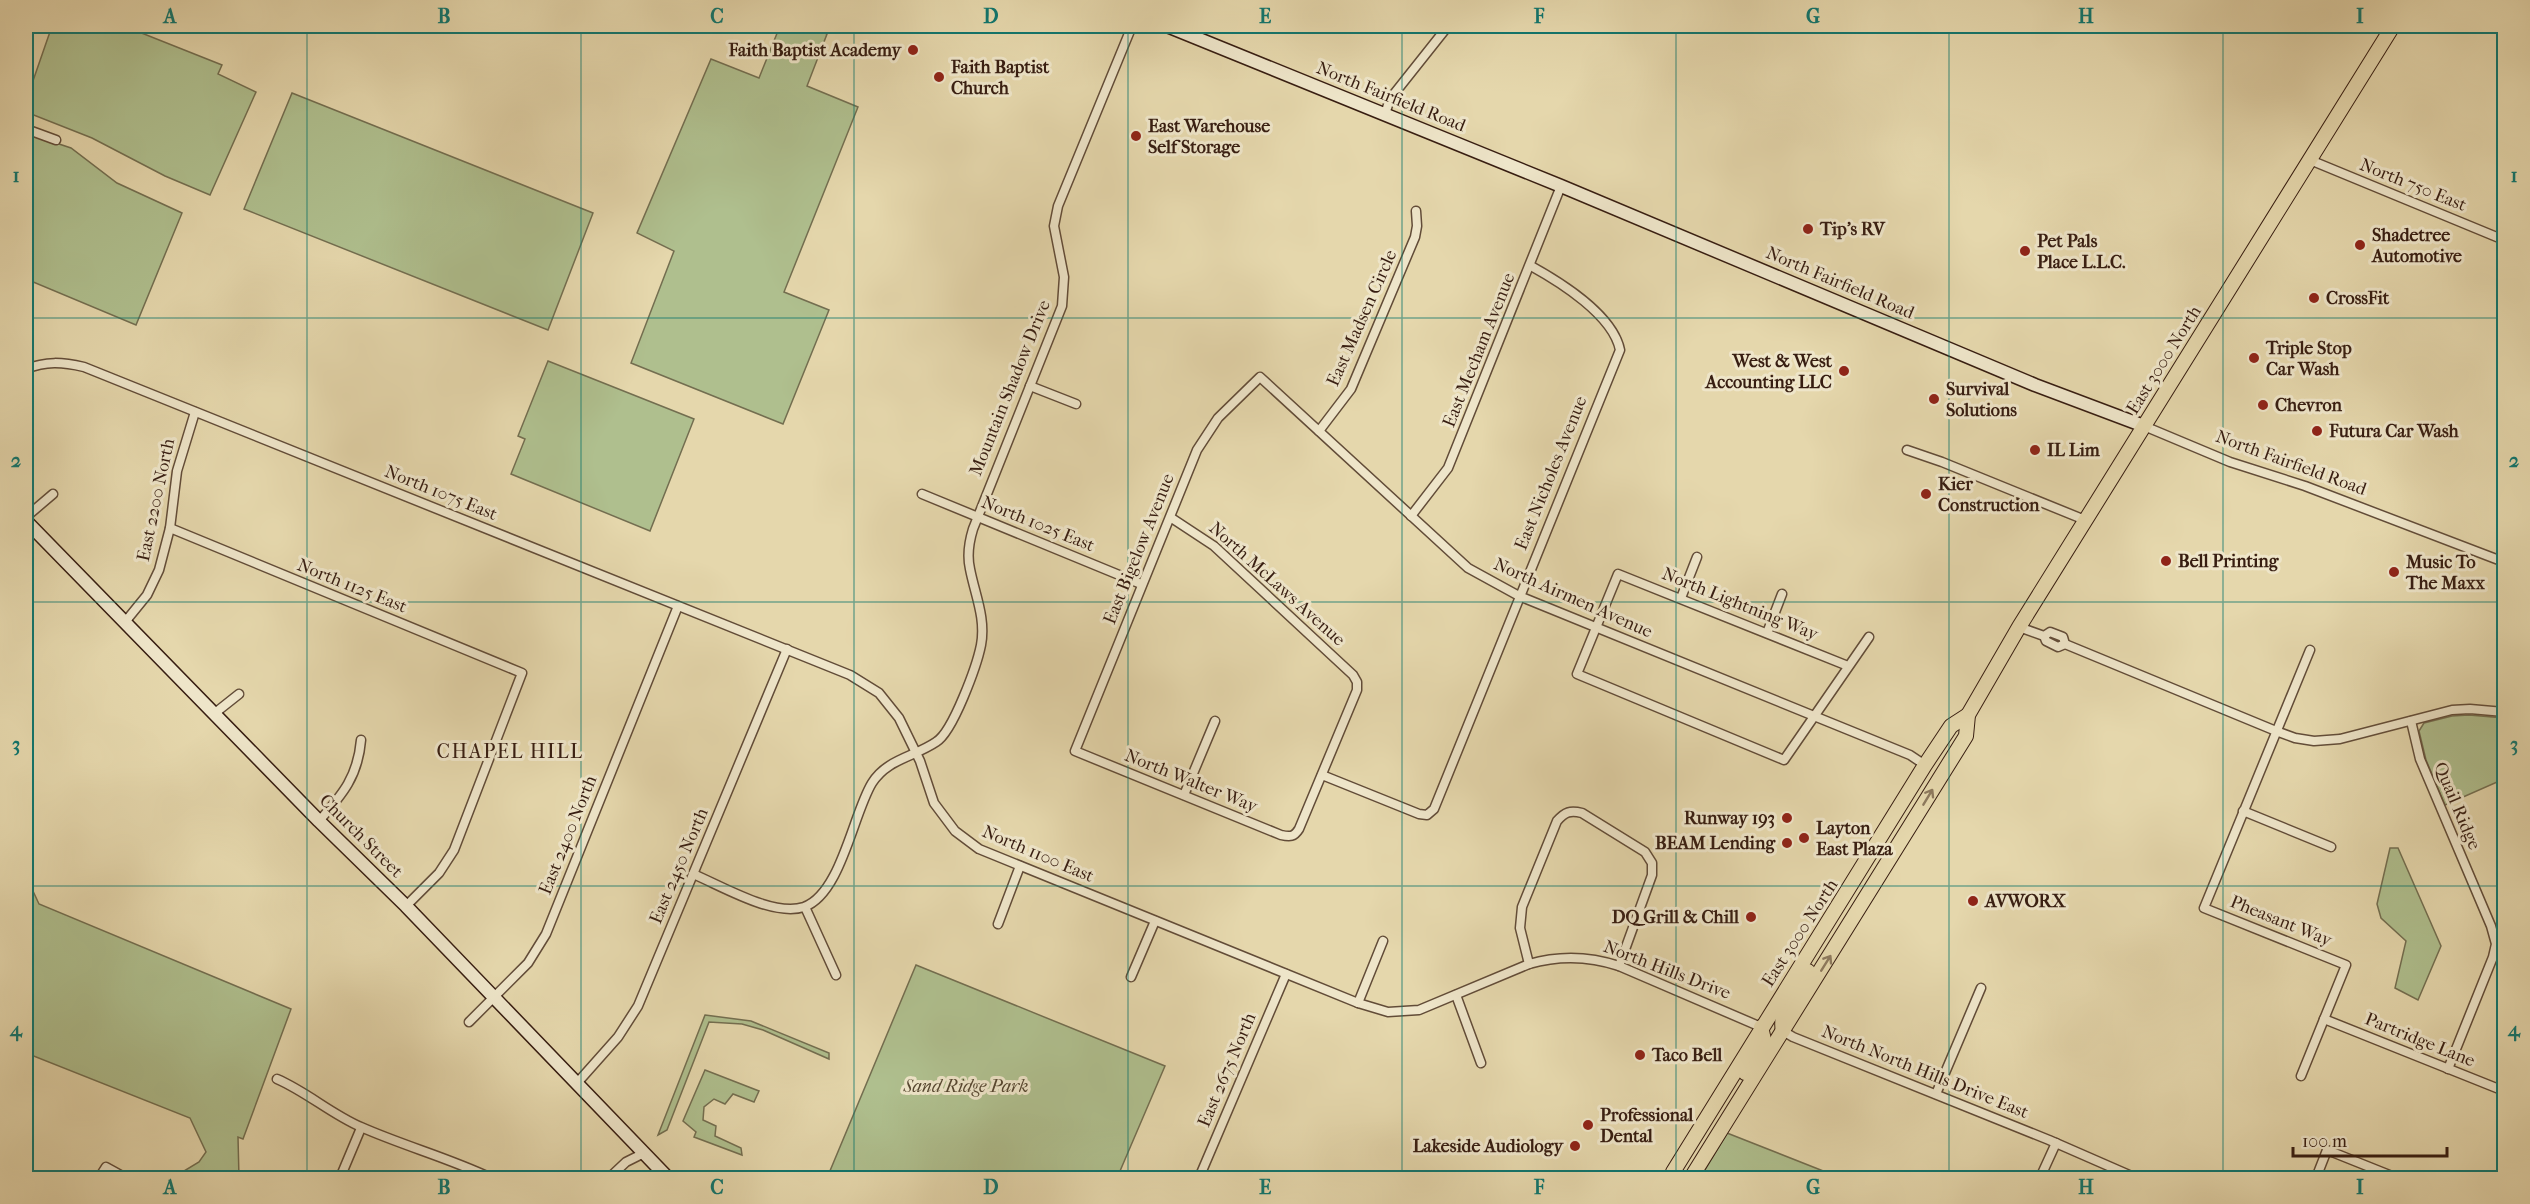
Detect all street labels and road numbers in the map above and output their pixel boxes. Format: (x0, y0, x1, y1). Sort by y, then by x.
street label: North Fairfield Road (1313, 58, 1469, 137)
street label: North 750 East (2357, 154, 2470, 216)
street label: North Fairfield Road (1763, 242, 1917, 324)
street label: East Madsen Circle (1322, 246, 1402, 390)
street label: East Mecham Avenue (1438, 270, 1520, 430)
street label: Mountain Shadow Drive (965, 297, 1055, 479)
street label: East 3000 North (2122, 302, 2206, 418)
street label: East Nicholes Avenue (1511, 393, 1592, 553)
street label: North Fairfield Road (2213, 426, 2369, 500)
street label: East 2200 North (133, 437, 179, 563)
street label: North 1075 East (382, 461, 501, 525)
street label: East Bigelow Avenue (1099, 471, 1179, 627)
street label: North 1025 East (978, 492, 1098, 556)
street label: North McLaws Avenue (1205, 517, 1349, 651)
street label: North 1125 East (294, 554, 411, 618)
street label: North Airmen Avenue (1490, 554, 1656, 642)
street label: North Lightning Way (1659, 563, 1822, 645)
street label: North Walter Way (1122, 745, 1262, 818)
street label: Quail Ridge (2429, 759, 2485, 853)
street label: East 2400 North (535, 772, 601, 898)
street label: Church Street (315, 790, 407, 882)
street label: East 2450 North (645, 805, 713, 927)
street label: North 1100 East (979, 821, 1098, 887)
street label: East 3000 North (1757, 875, 1843, 991)
street label: Pheasant Way (2227, 891, 2336, 951)
street label: North Hills Drive (1600, 936, 1734, 1004)
street label: Partridge Lane (2362, 1008, 2478, 1072)
street label: East 2675 North (1193, 1010, 1261, 1130)
street label: North North Hills Drive East (1819, 1021, 2032, 1123)

